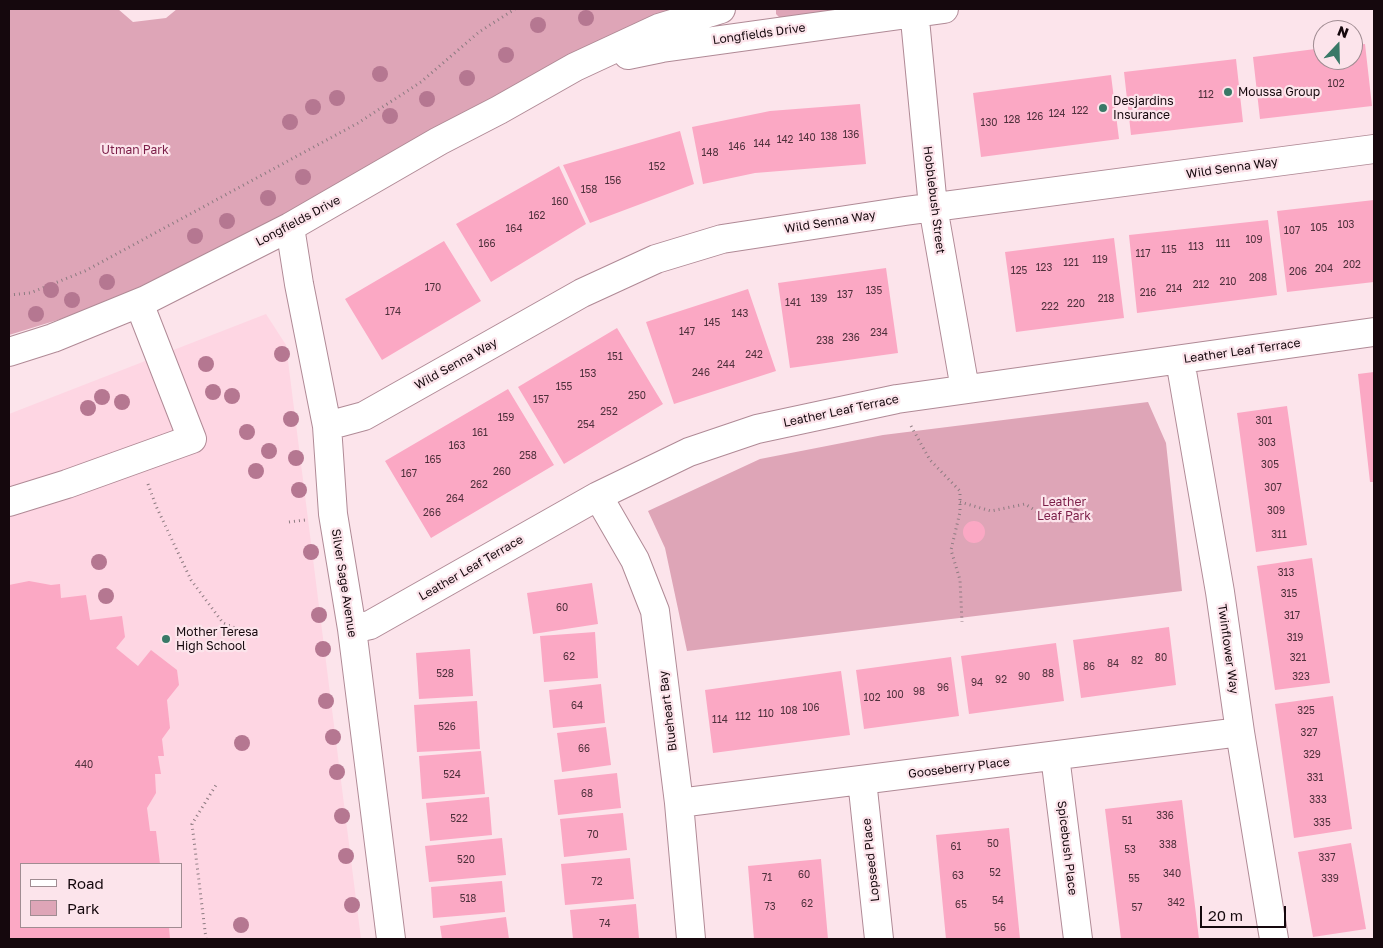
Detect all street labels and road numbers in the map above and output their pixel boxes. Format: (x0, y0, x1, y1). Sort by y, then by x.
street label: Longfields Drive (712, 20, 806, 48)
street label: Hobblebush Street (920, 145, 948, 255)
street label: Wild Senna Way (1185, 154, 1279, 182)
street label: Longfields Drive (253, 193, 343, 249)
street label: Wild Senna Way (783, 208, 877, 236)
street label: Wild Senna Way (412, 335, 500, 393)
street label: Leather Leaf Terrace (1183, 336, 1301, 366)
street label: Leather Leaf Terrace (782, 392, 900, 430)
street label: Silver Sage Avenue (328, 528, 360, 638)
street label: Leather Leaf Terrace (416, 532, 526, 604)
street label: Twinflower Way (1215, 603, 1241, 695)
street label: Blueheart Bay (656, 670, 680, 752)
street label: Gooseberry Place (908, 755, 1010, 781)
street label: Spicebush Place (1054, 800, 1080, 896)
street label: Lopseed Place (859, 818, 883, 902)

